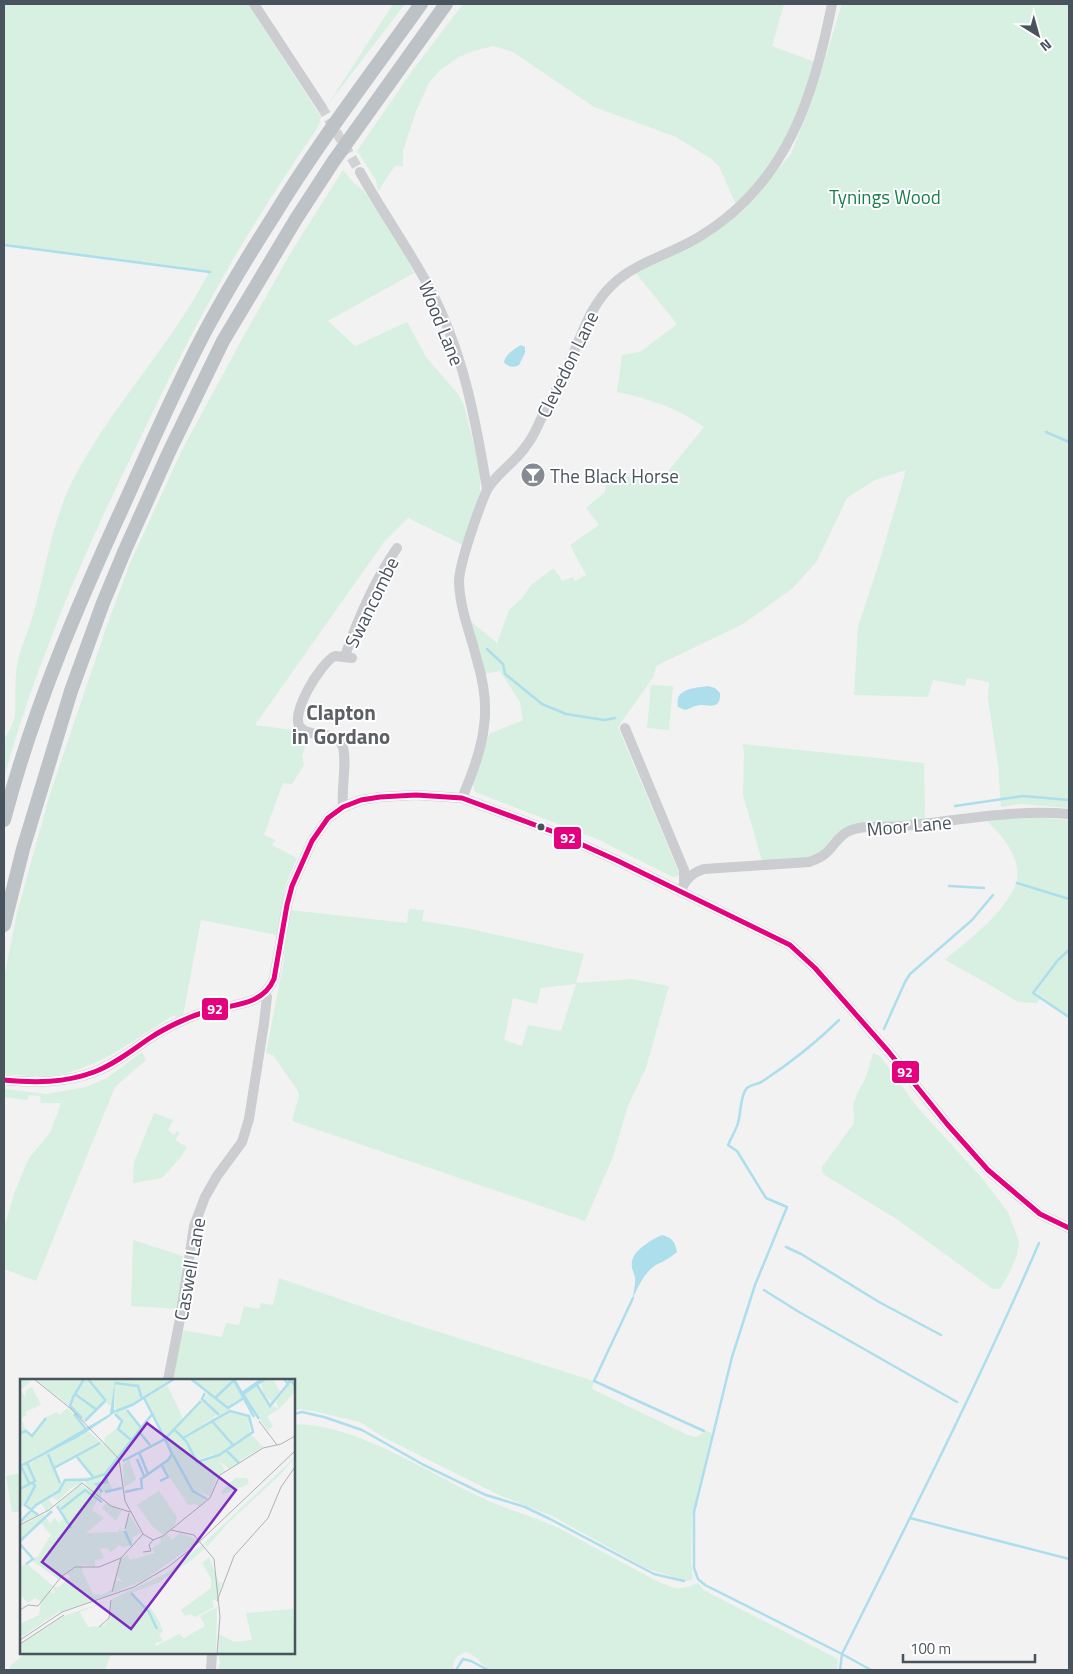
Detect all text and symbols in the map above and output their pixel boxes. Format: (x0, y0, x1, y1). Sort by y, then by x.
north arrow (1013, 10, 1063, 60)
text: N (1036, 34, 1056, 57)
park label: Tynings Wood (829, 182, 941, 211)
street label: Wood Lane (412, 276, 472, 370)
street label: Clevedon Lane (529, 306, 605, 422)
place label: The Black Horse (550, 461, 679, 490)
bar icon: The Black Horse (520, 462, 546, 488)
street label: Swancombe (337, 552, 405, 652)
district label: Clapton in Gordano (292, 696, 390, 752)
street label: Moor Lane (865, 807, 953, 843)
unlabelled marker (536, 822, 546, 832)
line badge: 92 (553, 826, 582, 850)
text: 92 (560, 827, 576, 848)
line badge: 92 (201, 997, 229, 1021)
text: 92 (207, 998, 223, 1019)
line badge: 92 (891, 1060, 920, 1084)
text: 92 (897, 1061, 913, 1082)
street label: Caswell Lane (166, 1215, 212, 1323)
inset map (20, 1379, 295, 1654)
scale bar (903, 1632, 1036, 1664)
text: 100 m (910, 1637, 951, 1660)

